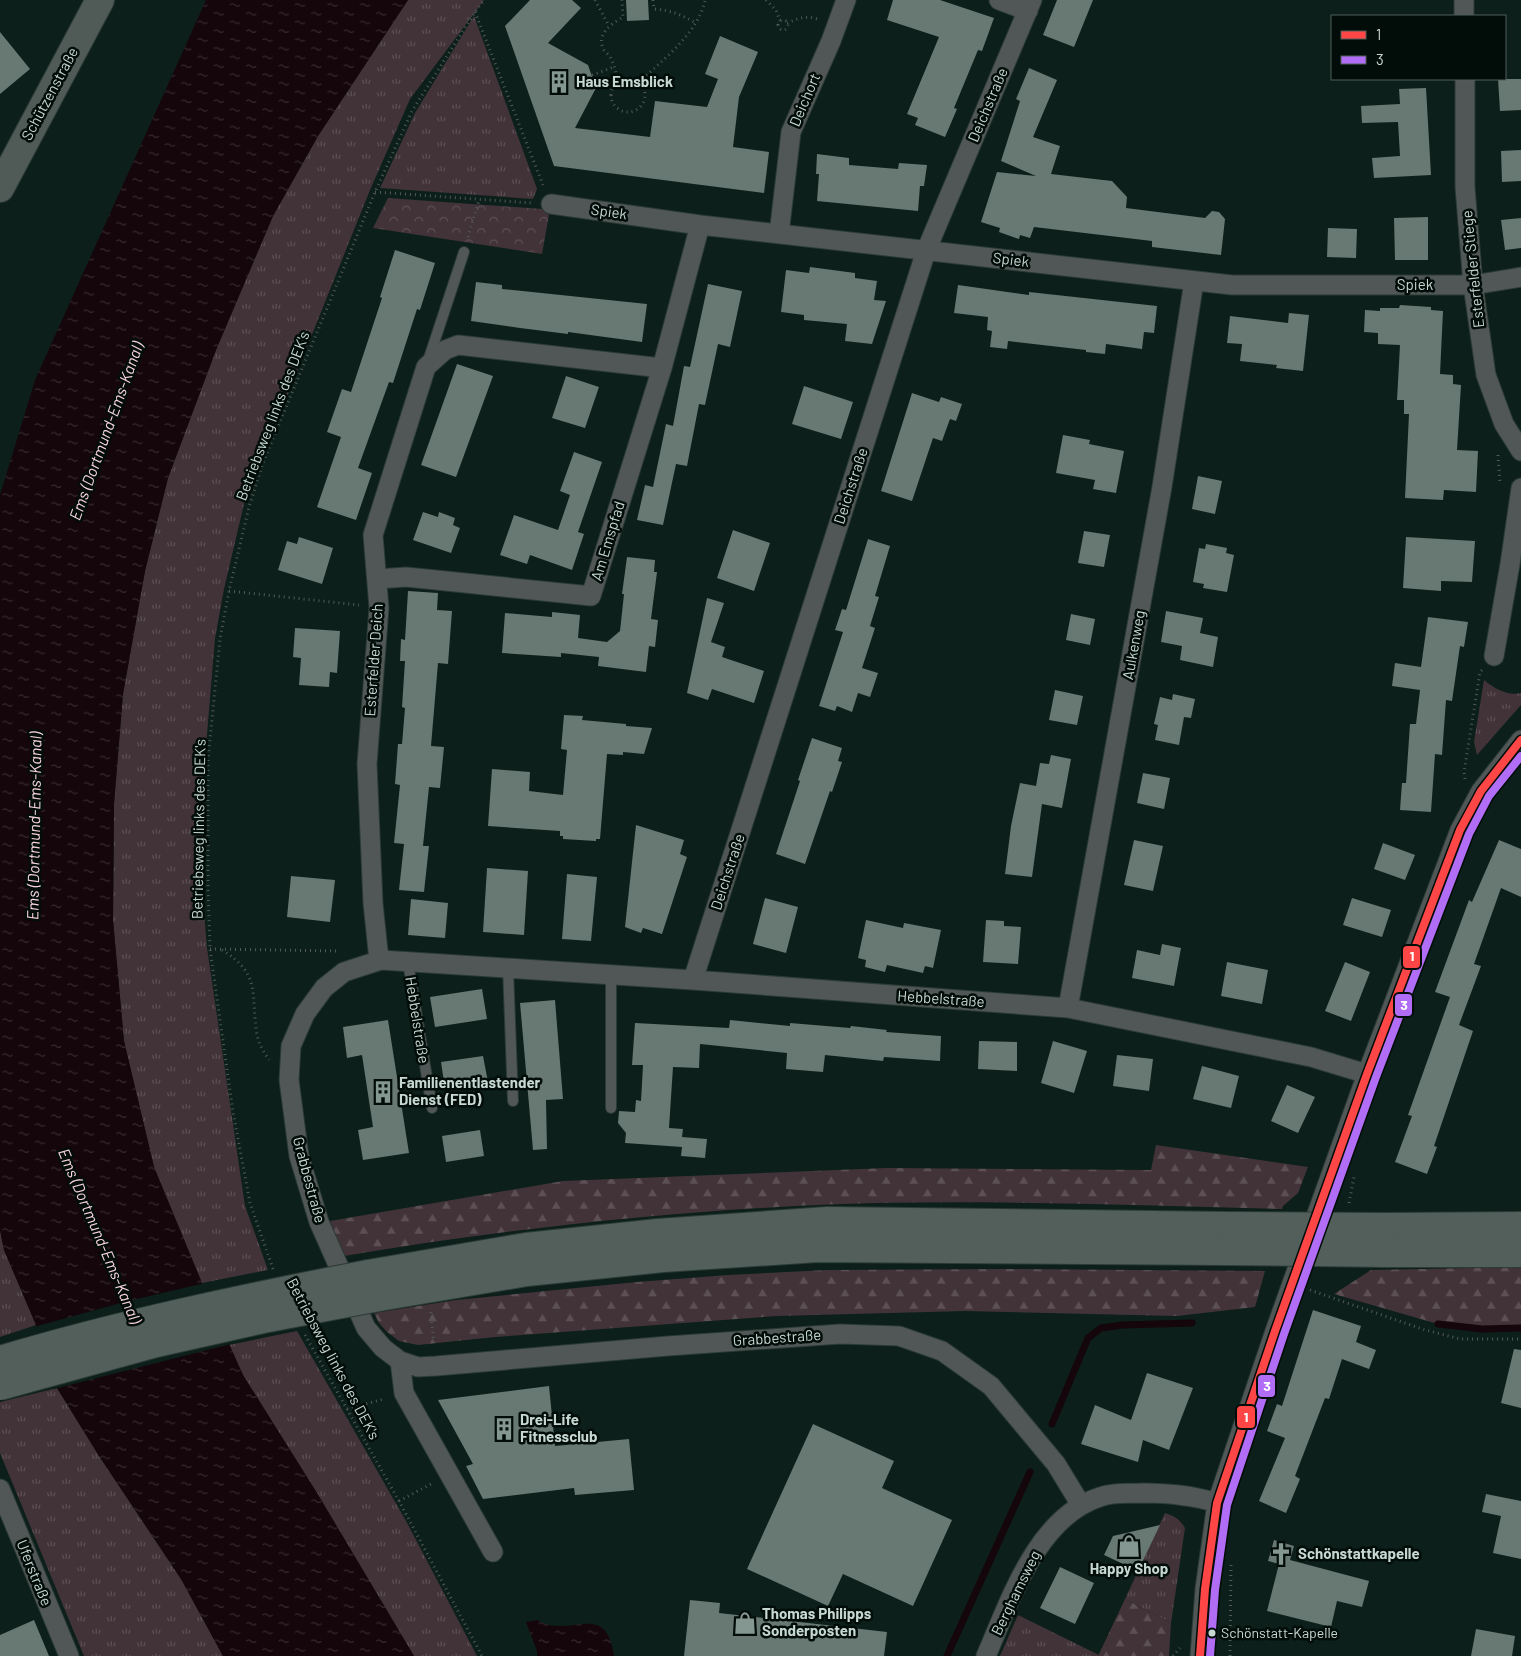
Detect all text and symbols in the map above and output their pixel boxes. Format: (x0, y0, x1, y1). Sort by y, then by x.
legend (1331, 15, 1506, 80)
text: 1 (1376, 25, 1381, 43)
street label: Schützenstraße (17, 44, 81, 143)
text: 3 (1376, 50, 1384, 68)
street label: Deichstraße (963, 65, 1011, 145)
building icon: Haus Emsblick (546, 69, 572, 95)
street label: Deichort (785, 70, 823, 129)
place label: Haus Emsblick (576, 72, 673, 90)
street label: Spiek (590, 200, 629, 223)
street label: Esterfelder Stiege (1457, 210, 1487, 329)
street label: Spiek (992, 248, 1031, 270)
street label: Spiek (1397, 275, 1434, 293)
street label: Betriebsweg links des DEK's (231, 328, 313, 503)
water label: Ems (Dortmund-Ems-Kanal) (64, 338, 147, 523)
street label: Deichstraße (829, 445, 871, 526)
street label: Am Emspfad (586, 499, 628, 583)
street label: Esterfelder Deich (360, 603, 386, 717)
street label: Aulkenweg (1118, 609, 1148, 681)
water label: Ems (Dortmund-Ems-Kanal) (22, 731, 45, 920)
street label: Betriebsweg links des DEK's (187, 739, 209, 919)
street label: Deichstraße (706, 831, 748, 912)
line badge: 1 (1402, 945, 1421, 969)
text: 1 (1410, 947, 1415, 964)
street label: Hebbelstraße (402, 975, 434, 1065)
street label: Hebbelstraße (897, 986, 985, 1010)
line badge: 3 (1394, 993, 1413, 1017)
text: 3 (1400, 996, 1408, 1013)
place label: Familienentlastender Dienst (FED) (399, 1073, 541, 1108)
building icon: Familienentlastender Dienst (FED) (370, 1079, 396, 1105)
street label: Grabbestraße (290, 1135, 330, 1225)
water label: Ems (Dortmund-Ems-Kanal) (55, 1145, 146, 1327)
street label: Betriebsweg links des DEK's (284, 1275, 384, 1442)
street label: Grabbestraße (732, 1325, 822, 1349)
line badge: 3 (1257, 1374, 1276, 1398)
text: 3 (1263, 1377, 1271, 1394)
line badge: 1 (1236, 1405, 1256, 1429)
text: 1 (1244, 1408, 1249, 1425)
place label: Drei-Life Fitnessclub (520, 1410, 598, 1445)
building icon: Drei-Life Fitnessclub (491, 1416, 517, 1442)
shop icon: Happy Shop (1116, 1533, 1142, 1559)
street label: Uferstraße (13, 1537, 56, 1608)
church icon: Schönstattkapelle (1268, 1541, 1294, 1567)
place label: Schönstattkapelle (1298, 1544, 1420, 1562)
street label: Berghamsweg (987, 1547, 1043, 1638)
place label: Happy Shop (1090, 1559, 1168, 1577)
place label: Thomas Philipps Sonderposten (762, 1604, 872, 1639)
shop icon: Thomas Philipps Sonderposten (732, 1610, 758, 1636)
place label: Schönstatt-Kapelle (1221, 1624, 1338, 1641)
marker: Schönstatt-Kapelle (1207, 1628, 1217, 1638)

